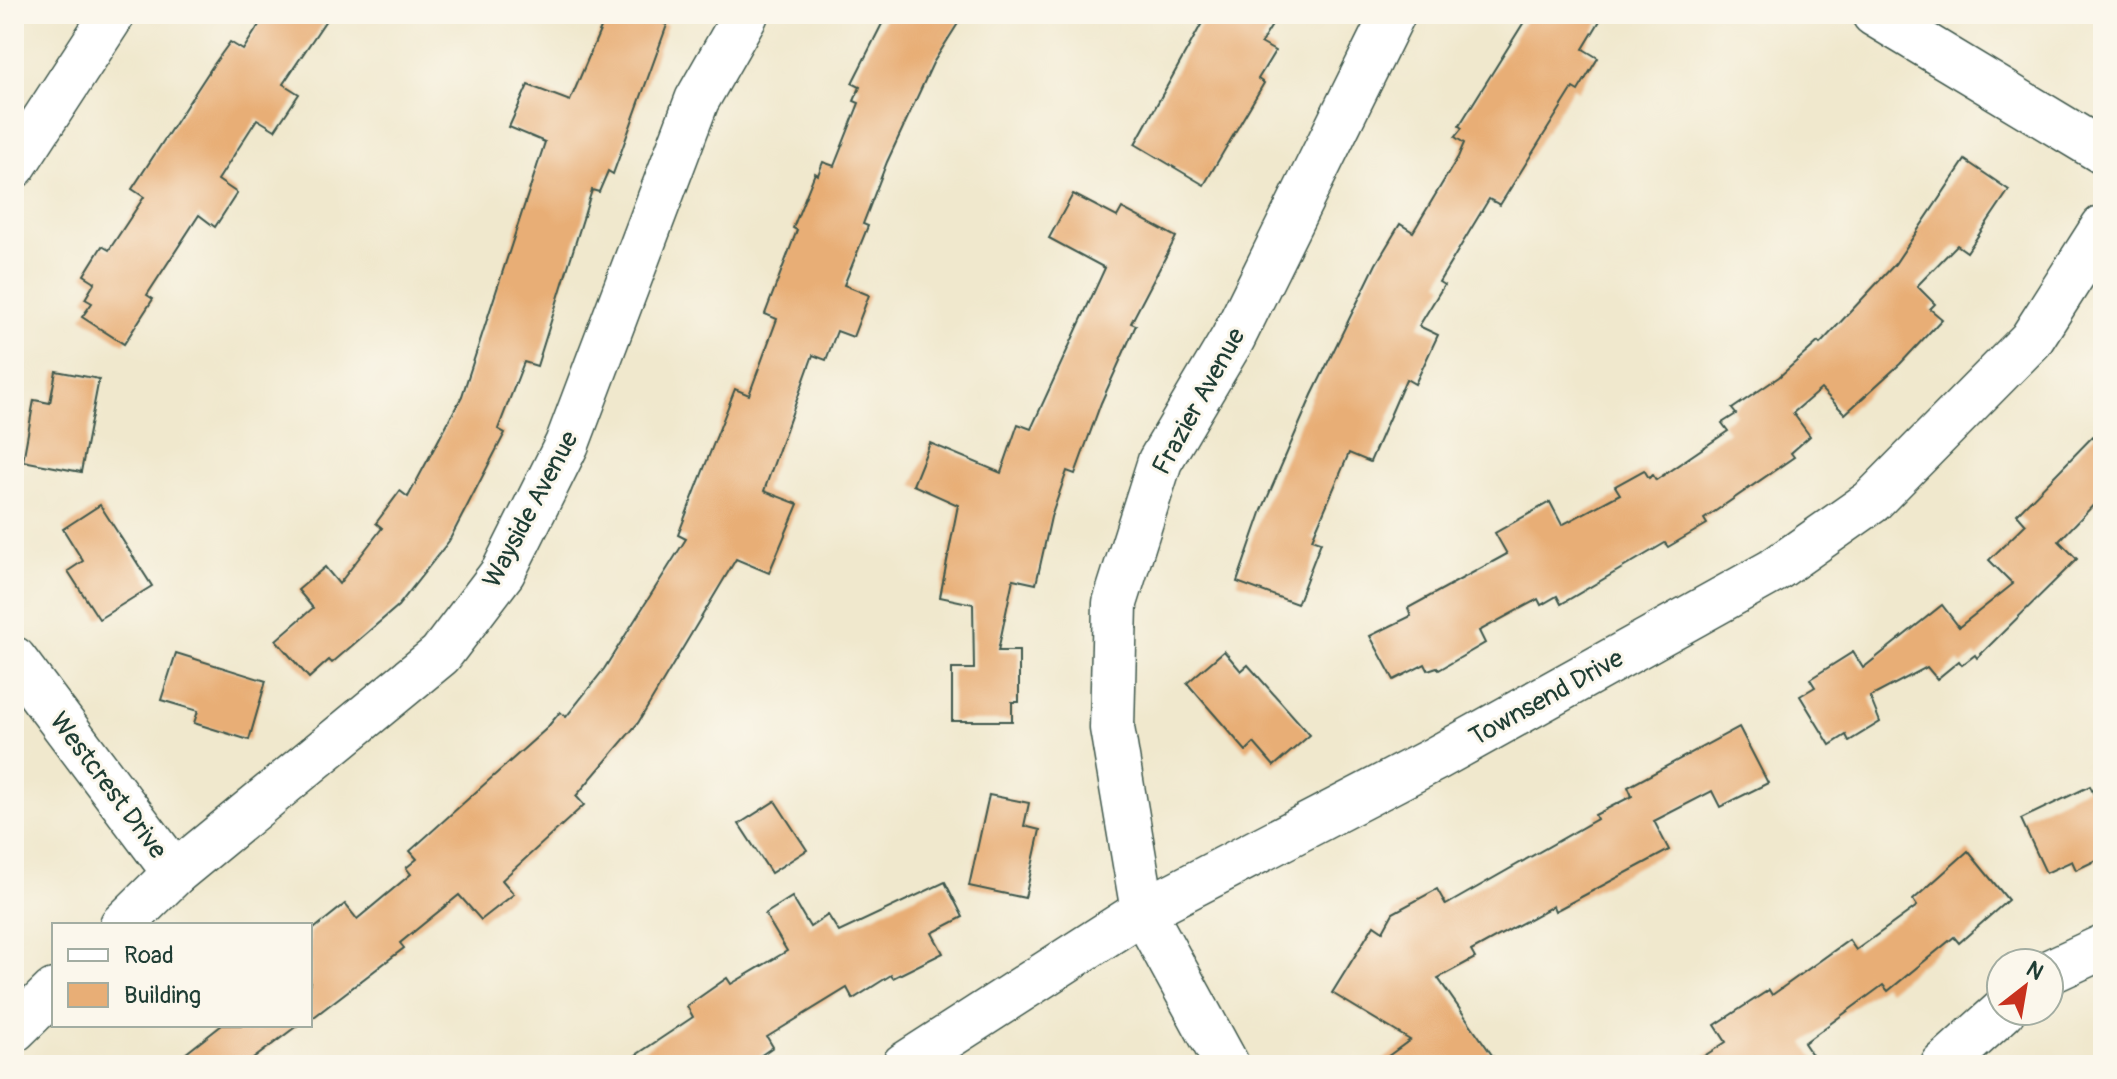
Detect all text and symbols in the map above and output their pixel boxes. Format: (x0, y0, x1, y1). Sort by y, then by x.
street label: Frazier Avenue (1145, 322, 1252, 480)
street label: Wayside Avenue (476, 425, 586, 593)
street label: Townsend Drive (1464, 642, 1629, 753)
street label: Westcrest Drive (43, 706, 174, 865)
legend (52, 923, 312, 1027)
text: Road (124, 941, 174, 970)
north arrow (1985, 947, 2065, 1027)
text: N (2021, 955, 2048, 987)
text: Building (124, 981, 201, 1010)

